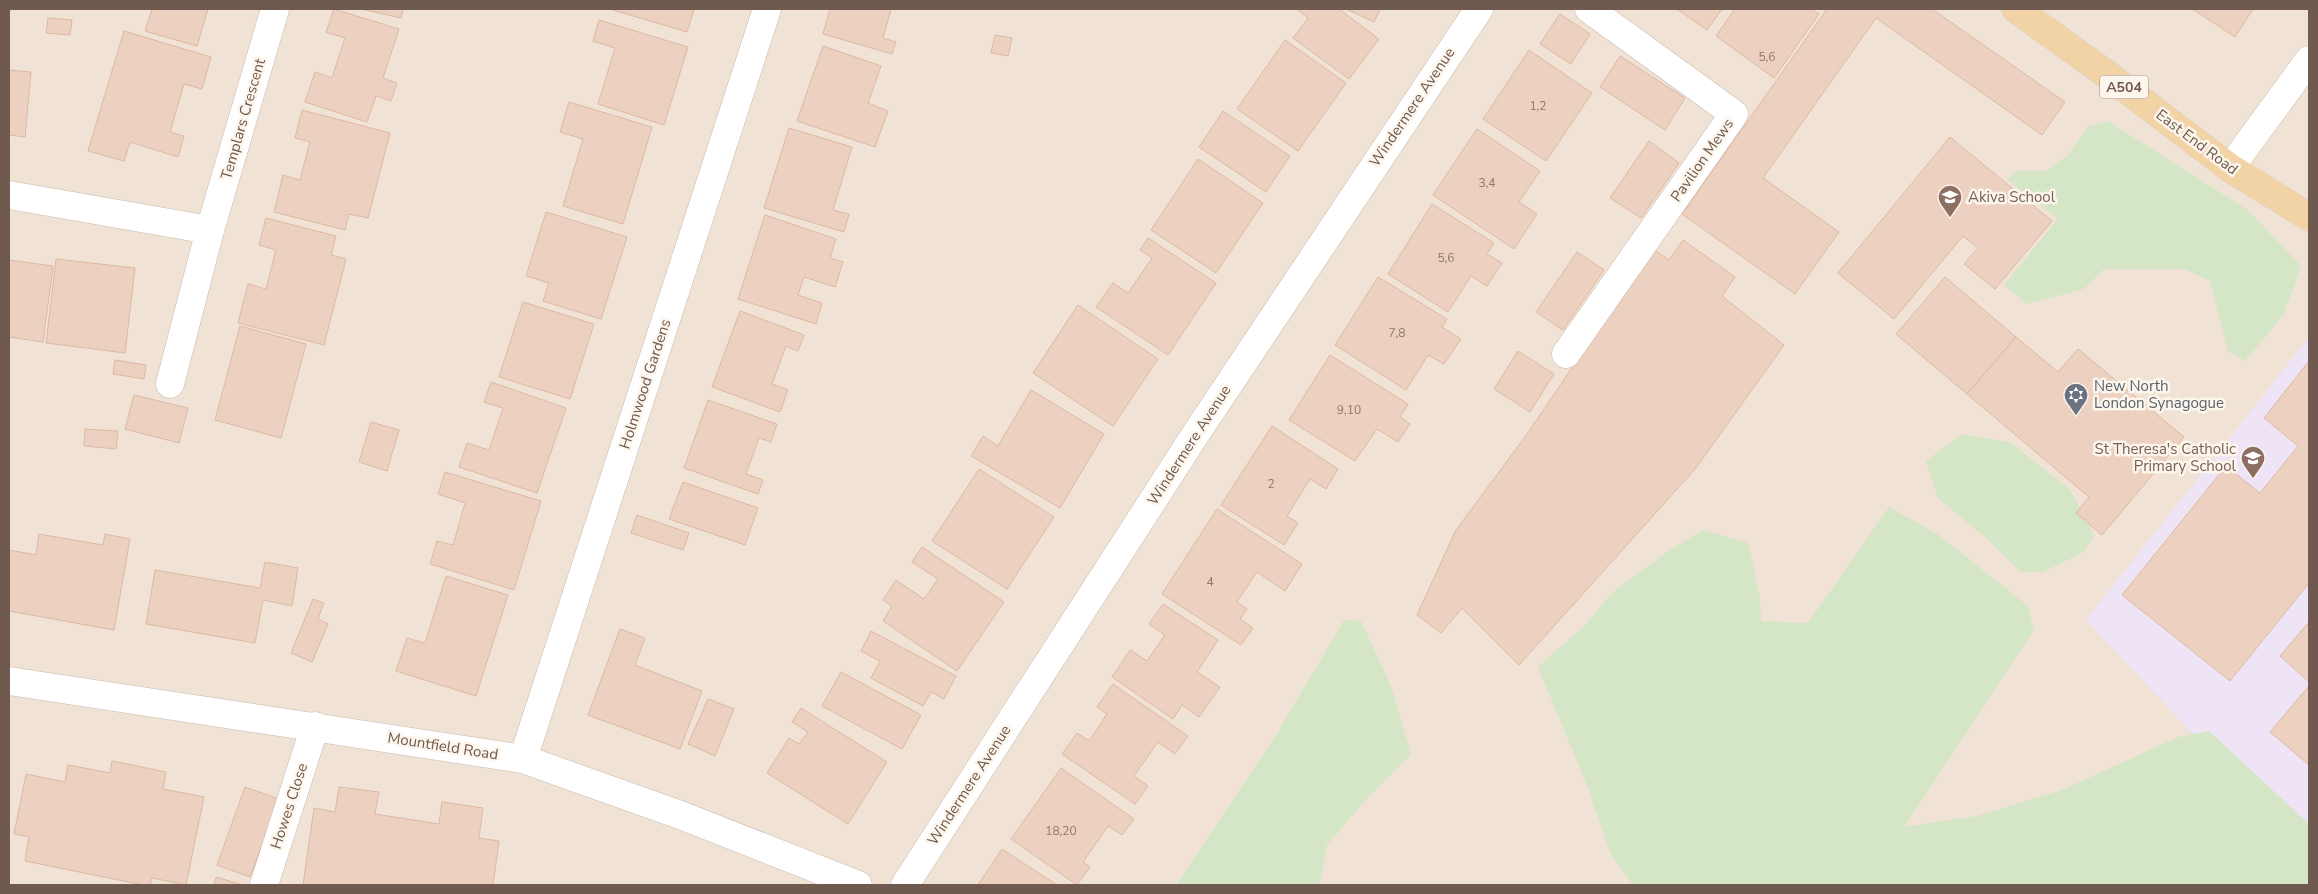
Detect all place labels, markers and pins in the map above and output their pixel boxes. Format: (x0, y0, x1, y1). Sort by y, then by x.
school or university icon: Akiva School (1937, 184, 1963, 218)
place label: Akiva School (1968, 187, 2056, 207)
place label: New North London Synagogue (2094, 376, 2224, 413)
synagogue icon: New North London Synagogue (2063, 382, 2089, 416)
place label: St Theresa's Catholic Primary School (2095, 439, 2237, 476)
school or university icon: St Theresa's Catholic Primary School (2240, 445, 2266, 479)

